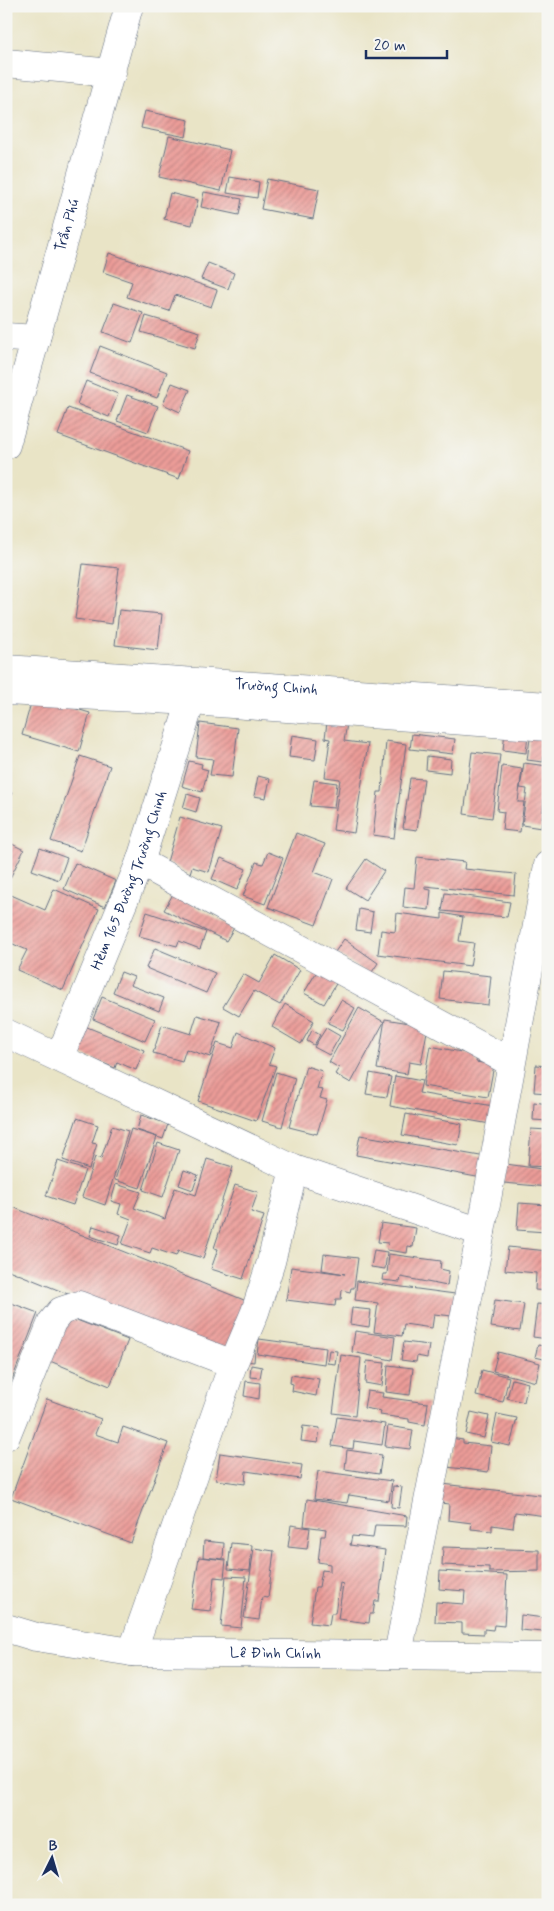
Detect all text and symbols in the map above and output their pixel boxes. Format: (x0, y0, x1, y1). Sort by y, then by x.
scale bar (366, 28, 448, 60)
text: 20 m (374, 36, 406, 56)
street label: Trần Phú (51, 197, 84, 254)
street label: Trường Chinh (234, 675, 319, 700)
street label: Hẻm 165 Đường Trường Chinh (86, 788, 172, 973)
street label: Lê Đình Chính (230, 1643, 321, 1664)
north arrow (28, 1834, 78, 1884)
text: B (48, 1837, 58, 1855)

